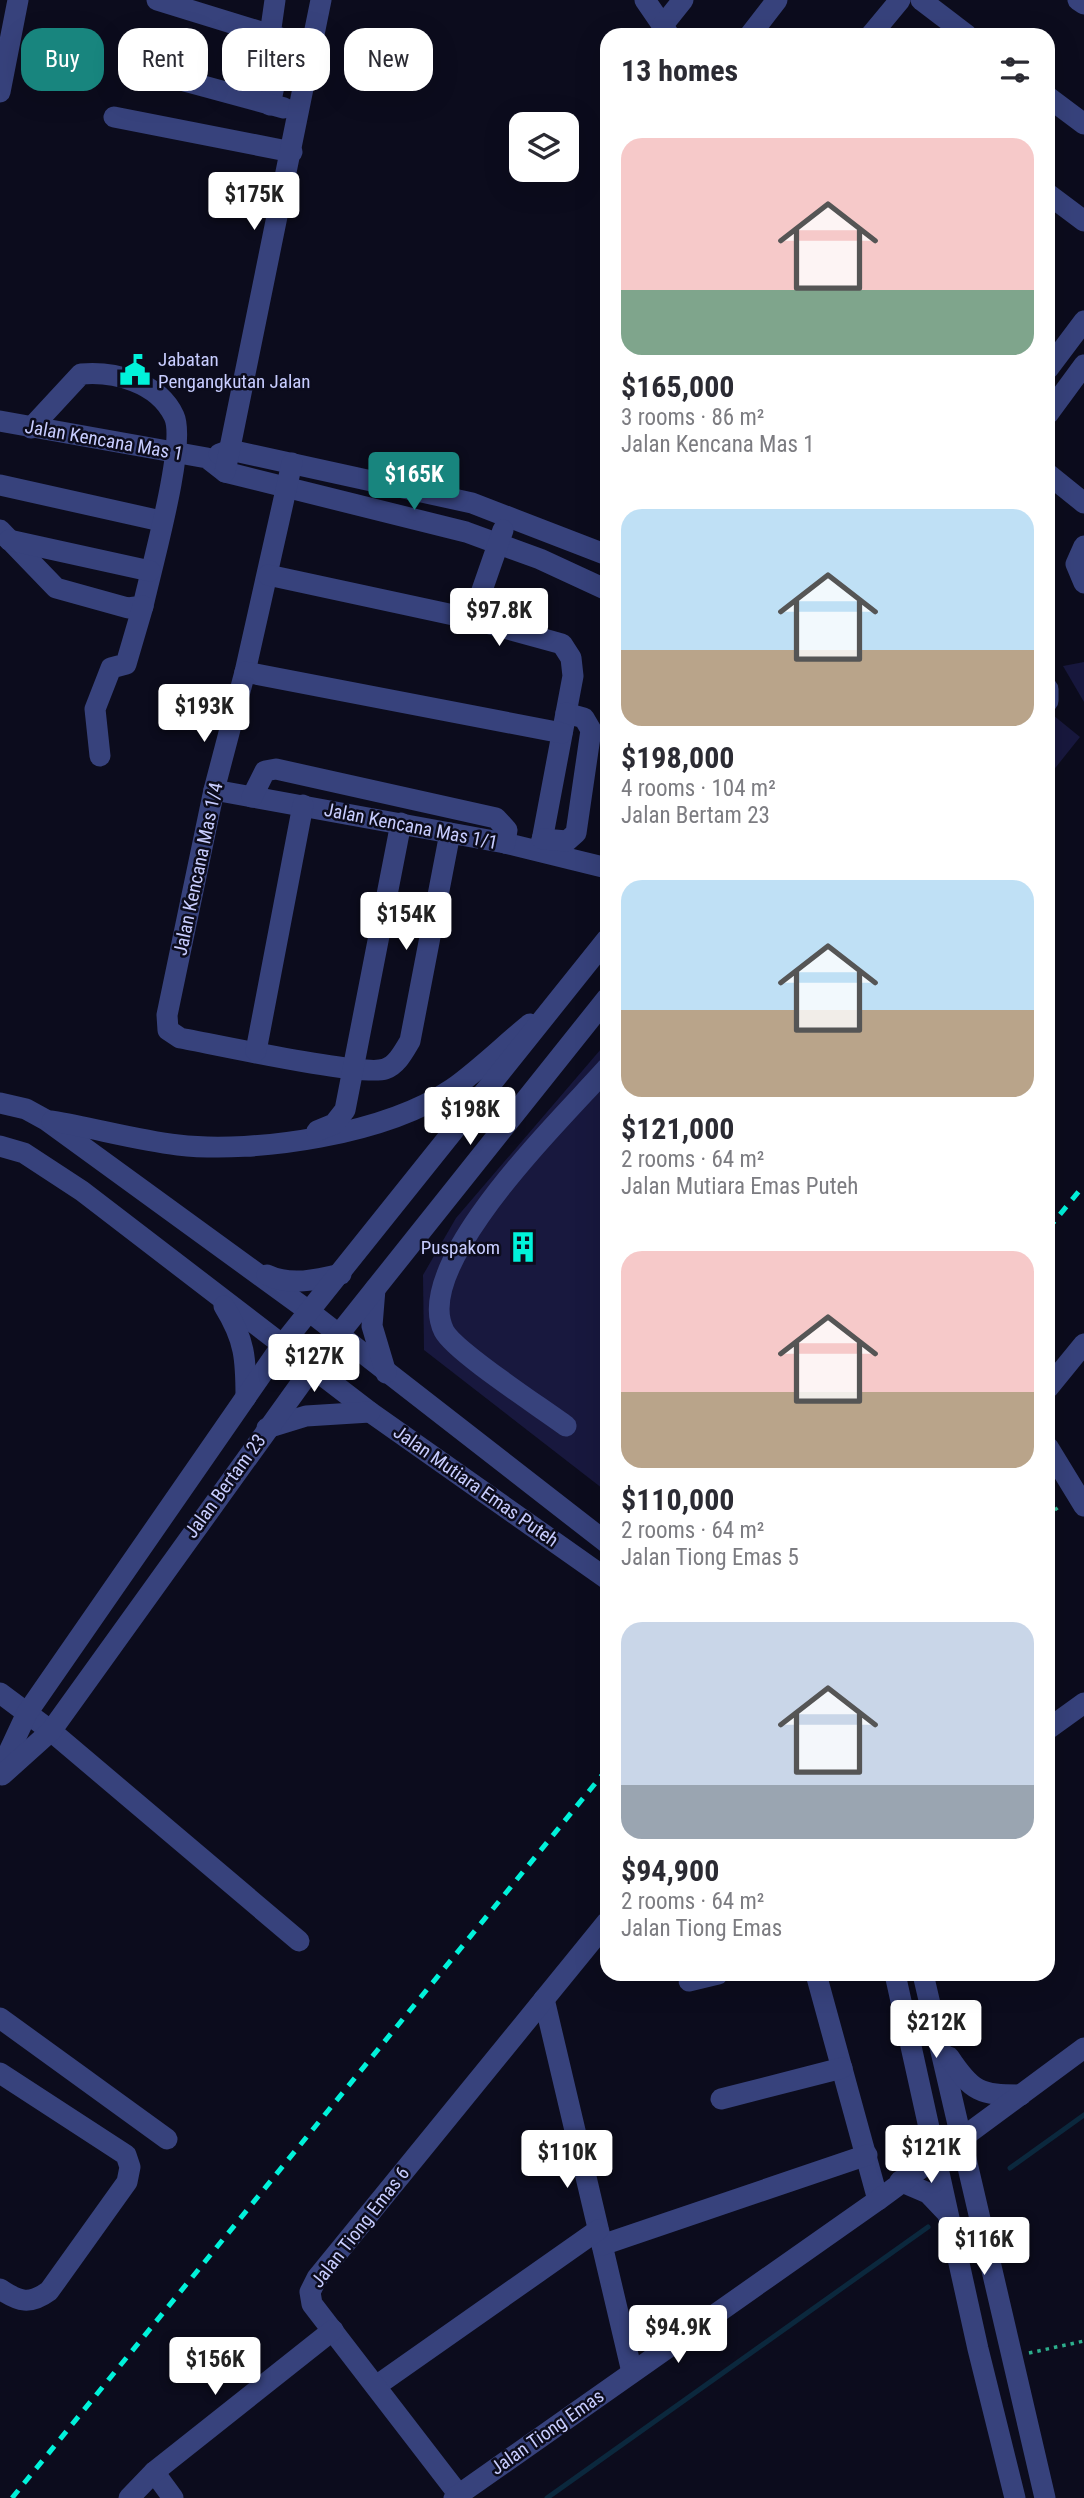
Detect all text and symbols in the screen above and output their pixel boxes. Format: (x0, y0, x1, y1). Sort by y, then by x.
chip: Buy (21, 28, 104, 91)
chip: Rent (118, 28, 208, 91)
chip: Filters (222, 28, 330, 91)
chip: New (344, 28, 433, 91)
icon: filters (996, 51, 1034, 89)
text: 13 homes (621, 53, 738, 88)
map controls (509, 112, 579, 182)
button: layers (509, 112, 579, 182)
pin: $175K (205, 173, 303, 232)
text: $175K (224, 181, 284, 208)
icon: home (765, 183, 891, 309)
place label: Jabatan Pengangkutan Jalan (158, 348, 311, 393)
public building icon: Jabatan Pengangkutan Jalan (118, 353, 152, 387)
text: $165,000 (621, 369, 734, 404)
text: 3 rooms · 86 m² (621, 404, 764, 431)
street label: Jalan Kencana Mas 1 (23, 415, 185, 465)
text: Jalan Kencana Mas 1 (621, 431, 815, 458)
pin: $165K (365, 452, 463, 512)
text: $165K (384, 461, 444, 488)
icon: home (765, 554, 891, 680)
pin: $97.8K (442, 588, 556, 648)
text: $97.8K (466, 597, 532, 624)
pin: $193K (155, 684, 253, 744)
text: $193K (174, 693, 234, 720)
text: $198,000 (621, 740, 734, 775)
text: 4 rooms · 104 m² (621, 775, 776, 802)
street label: Jalan Kencana Mas 1/4 (168, 780, 228, 958)
street label: Jalan Kencana Mas 1/1 (322, 798, 500, 854)
text: Jalan Bertam 23 (621, 802, 770, 829)
pin: $154K (357, 892, 455, 952)
text: $154K (376, 901, 436, 928)
icon: home (765, 925, 891, 1051)
pin: $198K (421, 1088, 519, 1147)
text: $198K (440, 1096, 500, 1123)
text: $121,000 (621, 1111, 734, 1146)
text: 2 rooms · 64 m² (621, 1146, 764, 1173)
text: Jalan Mutiara Emas Puteh (621, 1173, 858, 1200)
building icon: Puspakom (506, 1230, 540, 1264)
place label: Puspakom (421, 1236, 500, 1259)
icon: home (765, 1296, 891, 1422)
pin: $127K (265, 1334, 363, 1394)
text: $127K (284, 1343, 344, 1370)
street label: Jalan Mutiara Emas Puteh (389, 1420, 563, 1552)
street label: Jalan Bertam 23 (180, 1429, 270, 1543)
text: $110,000 (621, 1482, 734, 1517)
text: 2 rooms · 64 m² (621, 1517, 764, 1544)
text: Jalan Tiong Emas 5 (621, 1544, 799, 1571)
icon: home (765, 1667, 891, 1793)
text: $94,900 (621, 1853, 719, 1888)
text: 2 rooms · 64 m² (621, 1888, 764, 1915)
text: Jalan Tiong Emas (621, 1915, 782, 1942)
pin: $212K (887, 2000, 985, 2060)
text: $212K (906, 2009, 966, 2036)
pin: $121K (882, 2126, 980, 2185)
pin: $110K (518, 2130, 616, 2190)
text: $121K (901, 2134, 961, 2161)
text: $110K (537, 2139, 597, 2166)
street label: Jalan Tiong Emas 6 (306, 2162, 414, 2292)
pin: $116K (935, 2218, 1033, 2277)
text: $116K (954, 2226, 1014, 2253)
pin: $94.9K (621, 2306, 735, 2365)
text: $94.9K (645, 2314, 711, 2341)
pin: $156K (166, 2338, 264, 2397)
text: $156K (185, 2346, 245, 2373)
street label: Jalan Tiong Emas (486, 2384, 608, 2480)

